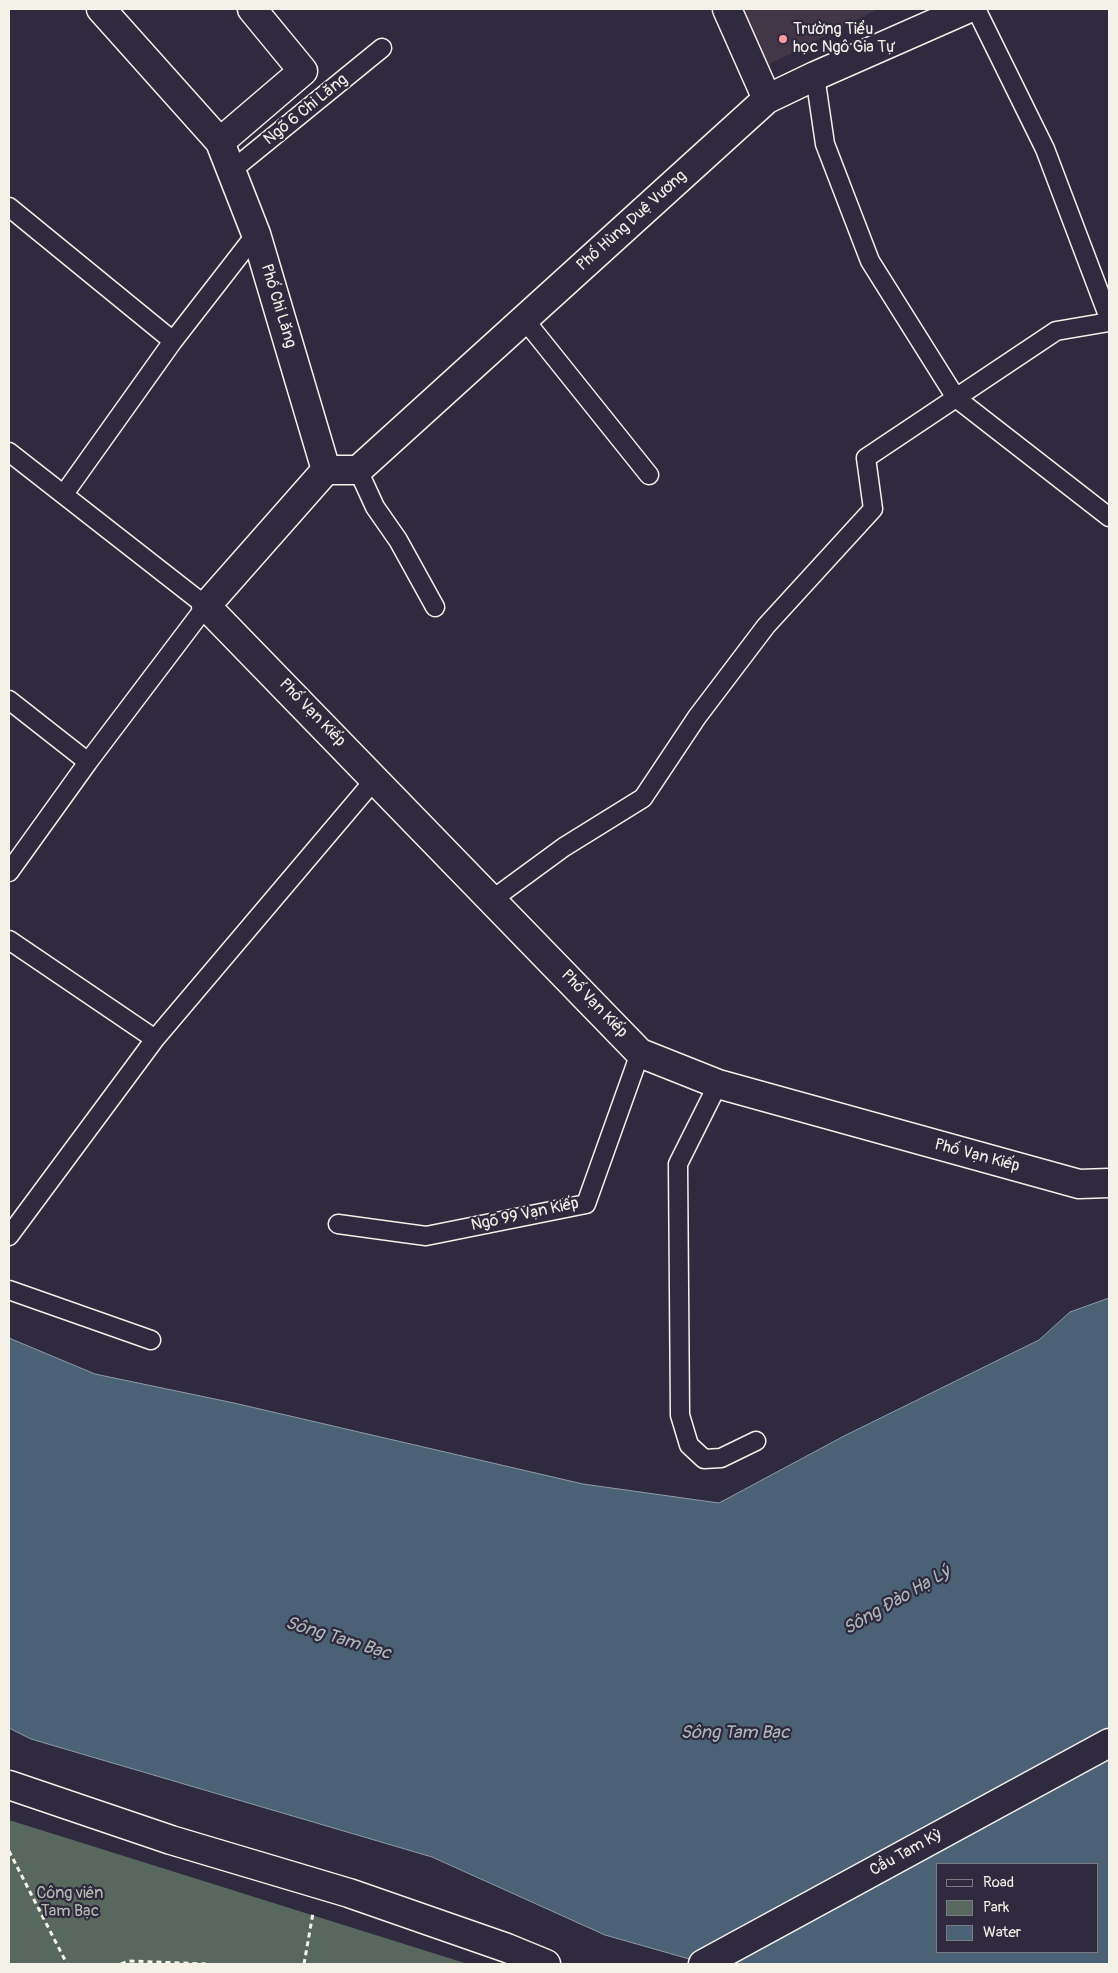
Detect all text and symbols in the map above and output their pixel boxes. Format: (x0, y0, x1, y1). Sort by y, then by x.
place label: Trường Tiểu học Ngô Gia Tự (793, 20, 896, 58)
marker: Trường Tiểu học Ngô Gia Tự (777, 33, 789, 45)
street label: Ngõ 6 Chi Lăng (260, 70, 352, 150)
street label: Phố Hùng Duệ Vương (573, 167, 691, 275)
street label: Phố Chi Lăng (256, 262, 300, 350)
street label: Phố Vạn Kiếp (275, 675, 349, 751)
street label: Phố Vạn Kiếp (557, 966, 631, 1042)
street label: Phố Vạn Kiếp (932, 1135, 1022, 1177)
street label: Ngõ 99 Vạn Kiếp (469, 1194, 581, 1236)
water label: Sông Đào Hạ Lý (840, 1562, 954, 1640)
water label: Sông Tam Bạc (283, 1613, 393, 1665)
water label: Sông Tam Bạc (680, 1722, 790, 1744)
street label: Cầu Tam Kỳ (867, 1825, 945, 1881)
legend (936, 1863, 1098, 1953)
text: Road (983, 1873, 1014, 1892)
park label: Công viên Tam Bạc (37, 1884, 103, 1922)
text: Park (983, 1898, 1009, 1917)
text: Water (983, 1923, 1021, 1942)

